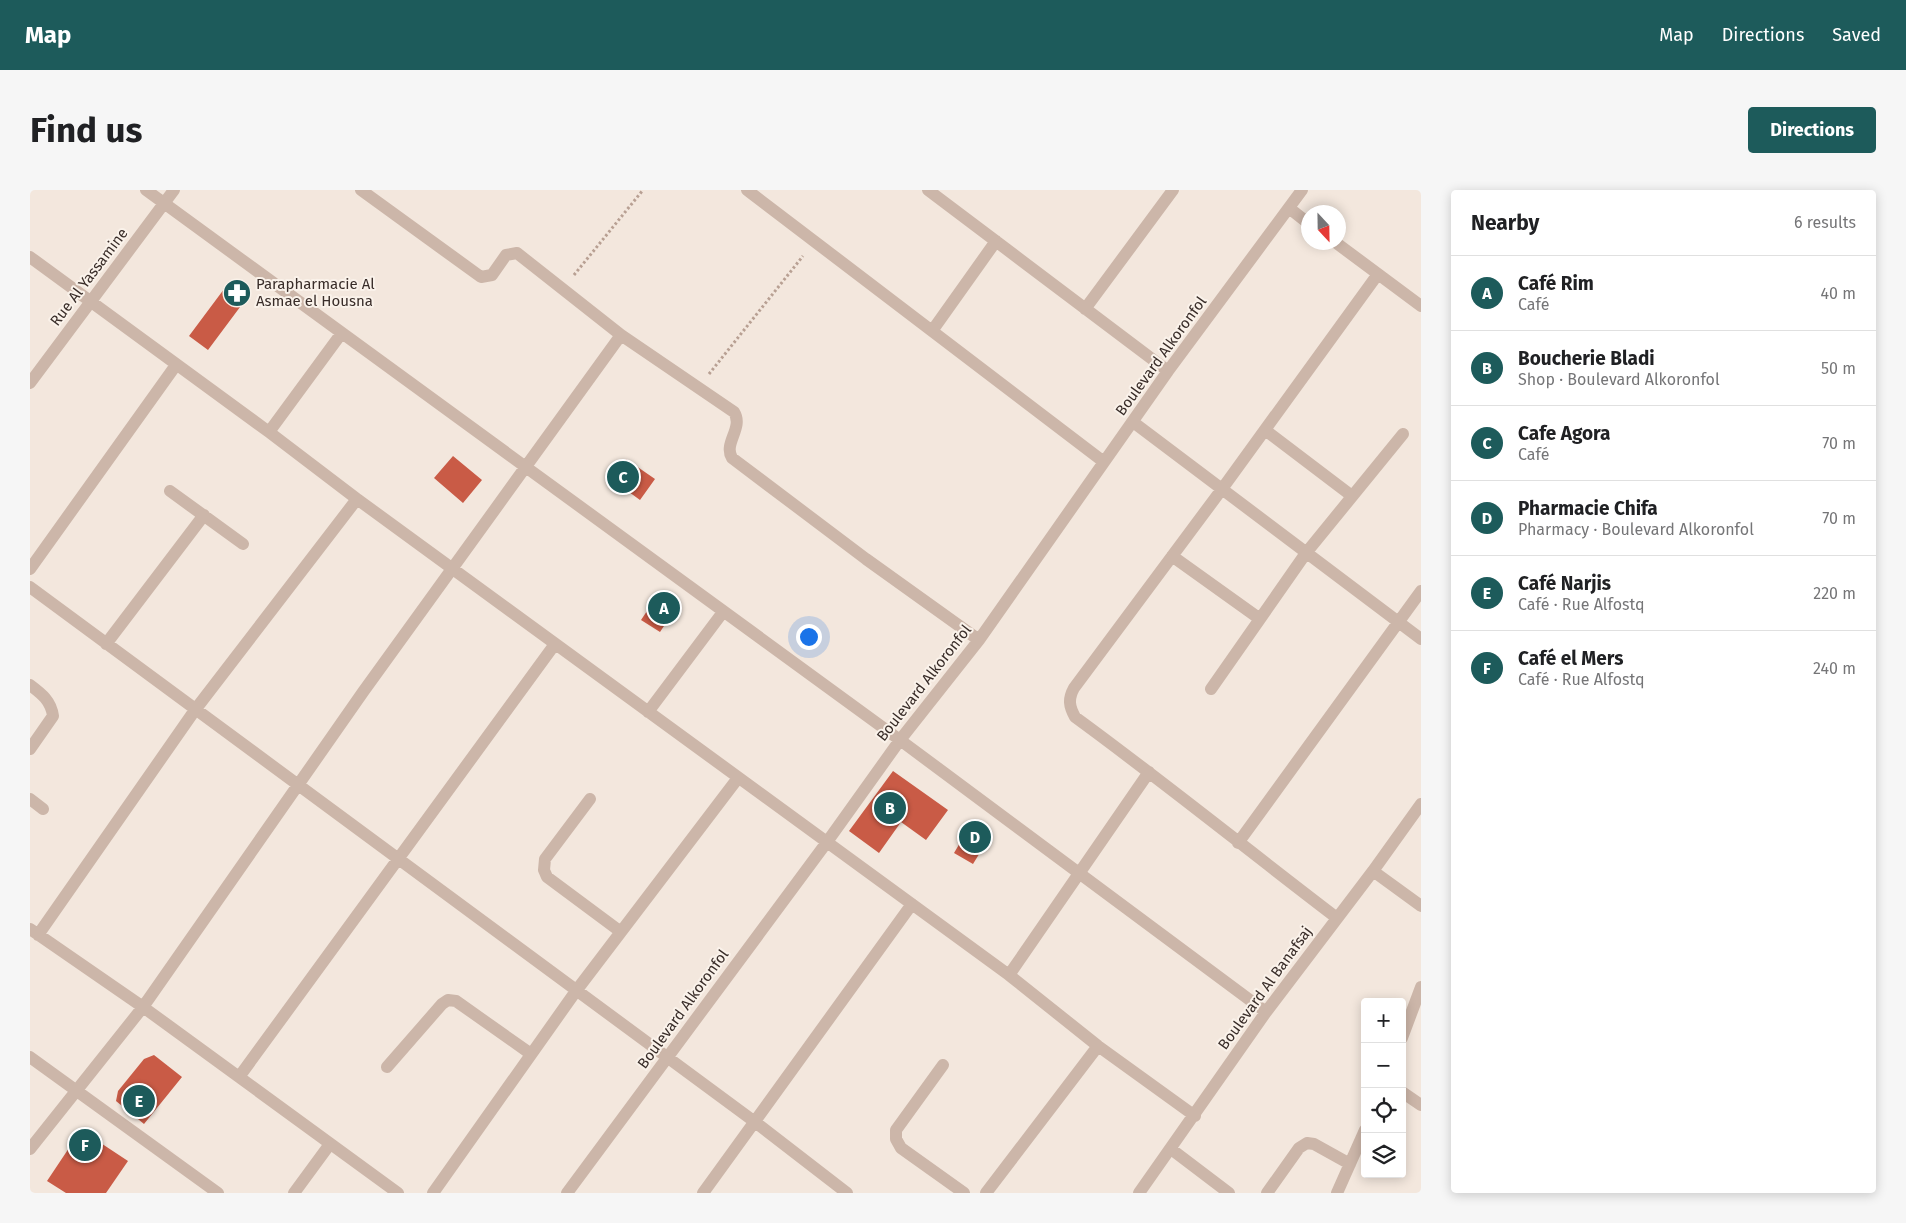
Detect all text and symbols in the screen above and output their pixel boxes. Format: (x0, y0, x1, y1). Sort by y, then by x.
text: Map (25, 21, 71, 49)
text: Map (1659, 24, 1694, 46)
text: Directions (1722, 24, 1804, 46)
text: Saved (1832, 24, 1881, 46)
button: Directions (1748, 107, 1876, 153)
text: Find us (30, 109, 142, 151)
north arrow (1301, 205, 1346, 250)
text: Nearby (1471, 210, 1539, 236)
text: 6 results (1794, 213, 1856, 232)
street label: Rue Al Yassamine (46, 224, 132, 330)
text: Café Rim (1518, 272, 1594, 295)
place label: Parapharmacie Al Asmae el Housna (256, 275, 375, 310)
pharmacy icon: Parapharmacie Al Asmae el Housna (222, 278, 252, 308)
text: A (1482, 284, 1492, 303)
text: 40 m (1821, 284, 1856, 303)
street label: Boulevard Alkoronfol (1112, 292, 1211, 419)
text: Café (1518, 295, 1549, 314)
text: Boucherie Bladi (1518, 347, 1655, 370)
text: B (1482, 359, 1492, 378)
text: 50 m (1821, 359, 1856, 378)
text: Shop · Boulevard Alkoronfol (1518, 370, 1720, 389)
text: Cafe Agora (1518, 422, 1610, 445)
text: C (1482, 434, 1492, 453)
text: 70 m (1822, 434, 1856, 453)
text: Café (1518, 445, 1549, 464)
pin: C (607, 458, 639, 496)
text: Pharmacie Chifa (1518, 497, 1658, 520)
text: D (1482, 509, 1492, 528)
text: 70 m (1822, 509, 1856, 528)
text: Pharmacy · Boulevard Alkoronfol (1518, 520, 1754, 539)
text: Café Narjis (1518, 572, 1611, 595)
text: E (1483, 584, 1491, 603)
text: 220 m (1813, 584, 1856, 603)
pin: A (648, 589, 680, 627)
text: Café · Rue Alfostq (1518, 595, 1645, 614)
street label: Boulevard Alkoronfol (873, 621, 975, 745)
your location (796, 624, 822, 650)
text: Café el Mers (1518, 647, 1623, 670)
text: F (1483, 659, 1491, 678)
text: 240 m (1813, 659, 1856, 678)
text: Café · Rue Alfostq (1518, 670, 1645, 689)
pin: B (874, 789, 906, 827)
pin: D (959, 818, 991, 856)
street label: Boulevard Al Banafsaj (1214, 923, 1316, 1053)
street label: Boulevard Alkoronfol (634, 945, 733, 1072)
map controls (1361, 998, 1406, 1178)
button: + (1361, 998, 1406, 1043)
button: − (1361, 1043, 1406, 1088)
pin: E (123, 1082, 155, 1120)
button: locate (1361, 1088, 1406, 1133)
pin: F (69, 1126, 101, 1164)
button: layers (1361, 1133, 1406, 1178)

